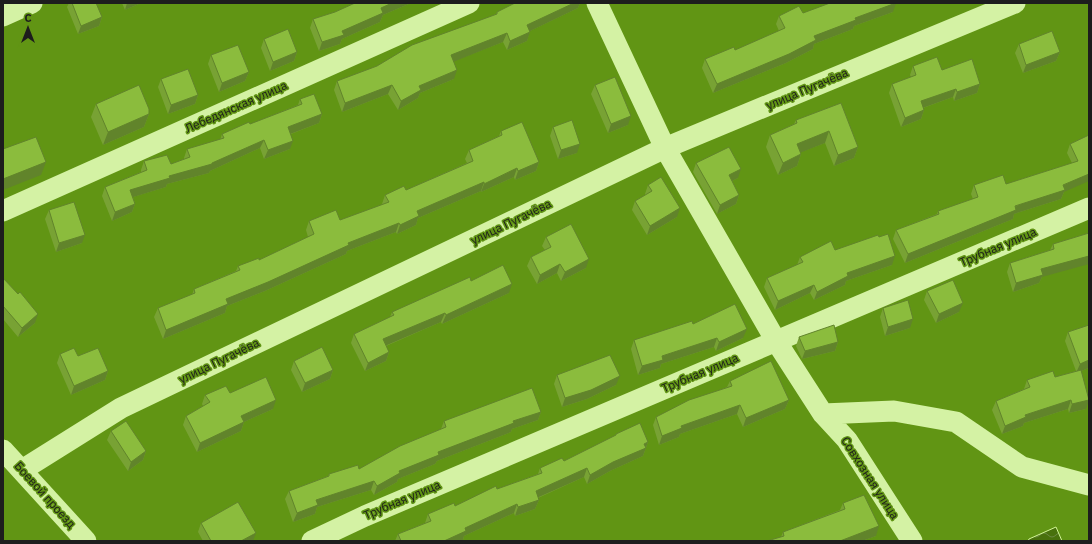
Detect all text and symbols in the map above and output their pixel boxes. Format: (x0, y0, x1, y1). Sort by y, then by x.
north arrow (8, 8, 48, 48)
text: С (24, 11, 32, 25)
street label: улица Пугачёва (763, 64, 851, 113)
street label: Лебедянская улица (182, 77, 290, 136)
street label: улица Пугачёва (468, 195, 554, 248)
street label: Трубная улица (957, 223, 1039, 269)
street label: улица Пугачёва (176, 334, 262, 387)
street label: Трубная улица (659, 349, 741, 395)
street label: Совхозная улица (838, 434, 903, 522)
street label: Боевой проезд (12, 458, 79, 531)
street label: Трубная улица (361, 476, 443, 522)

